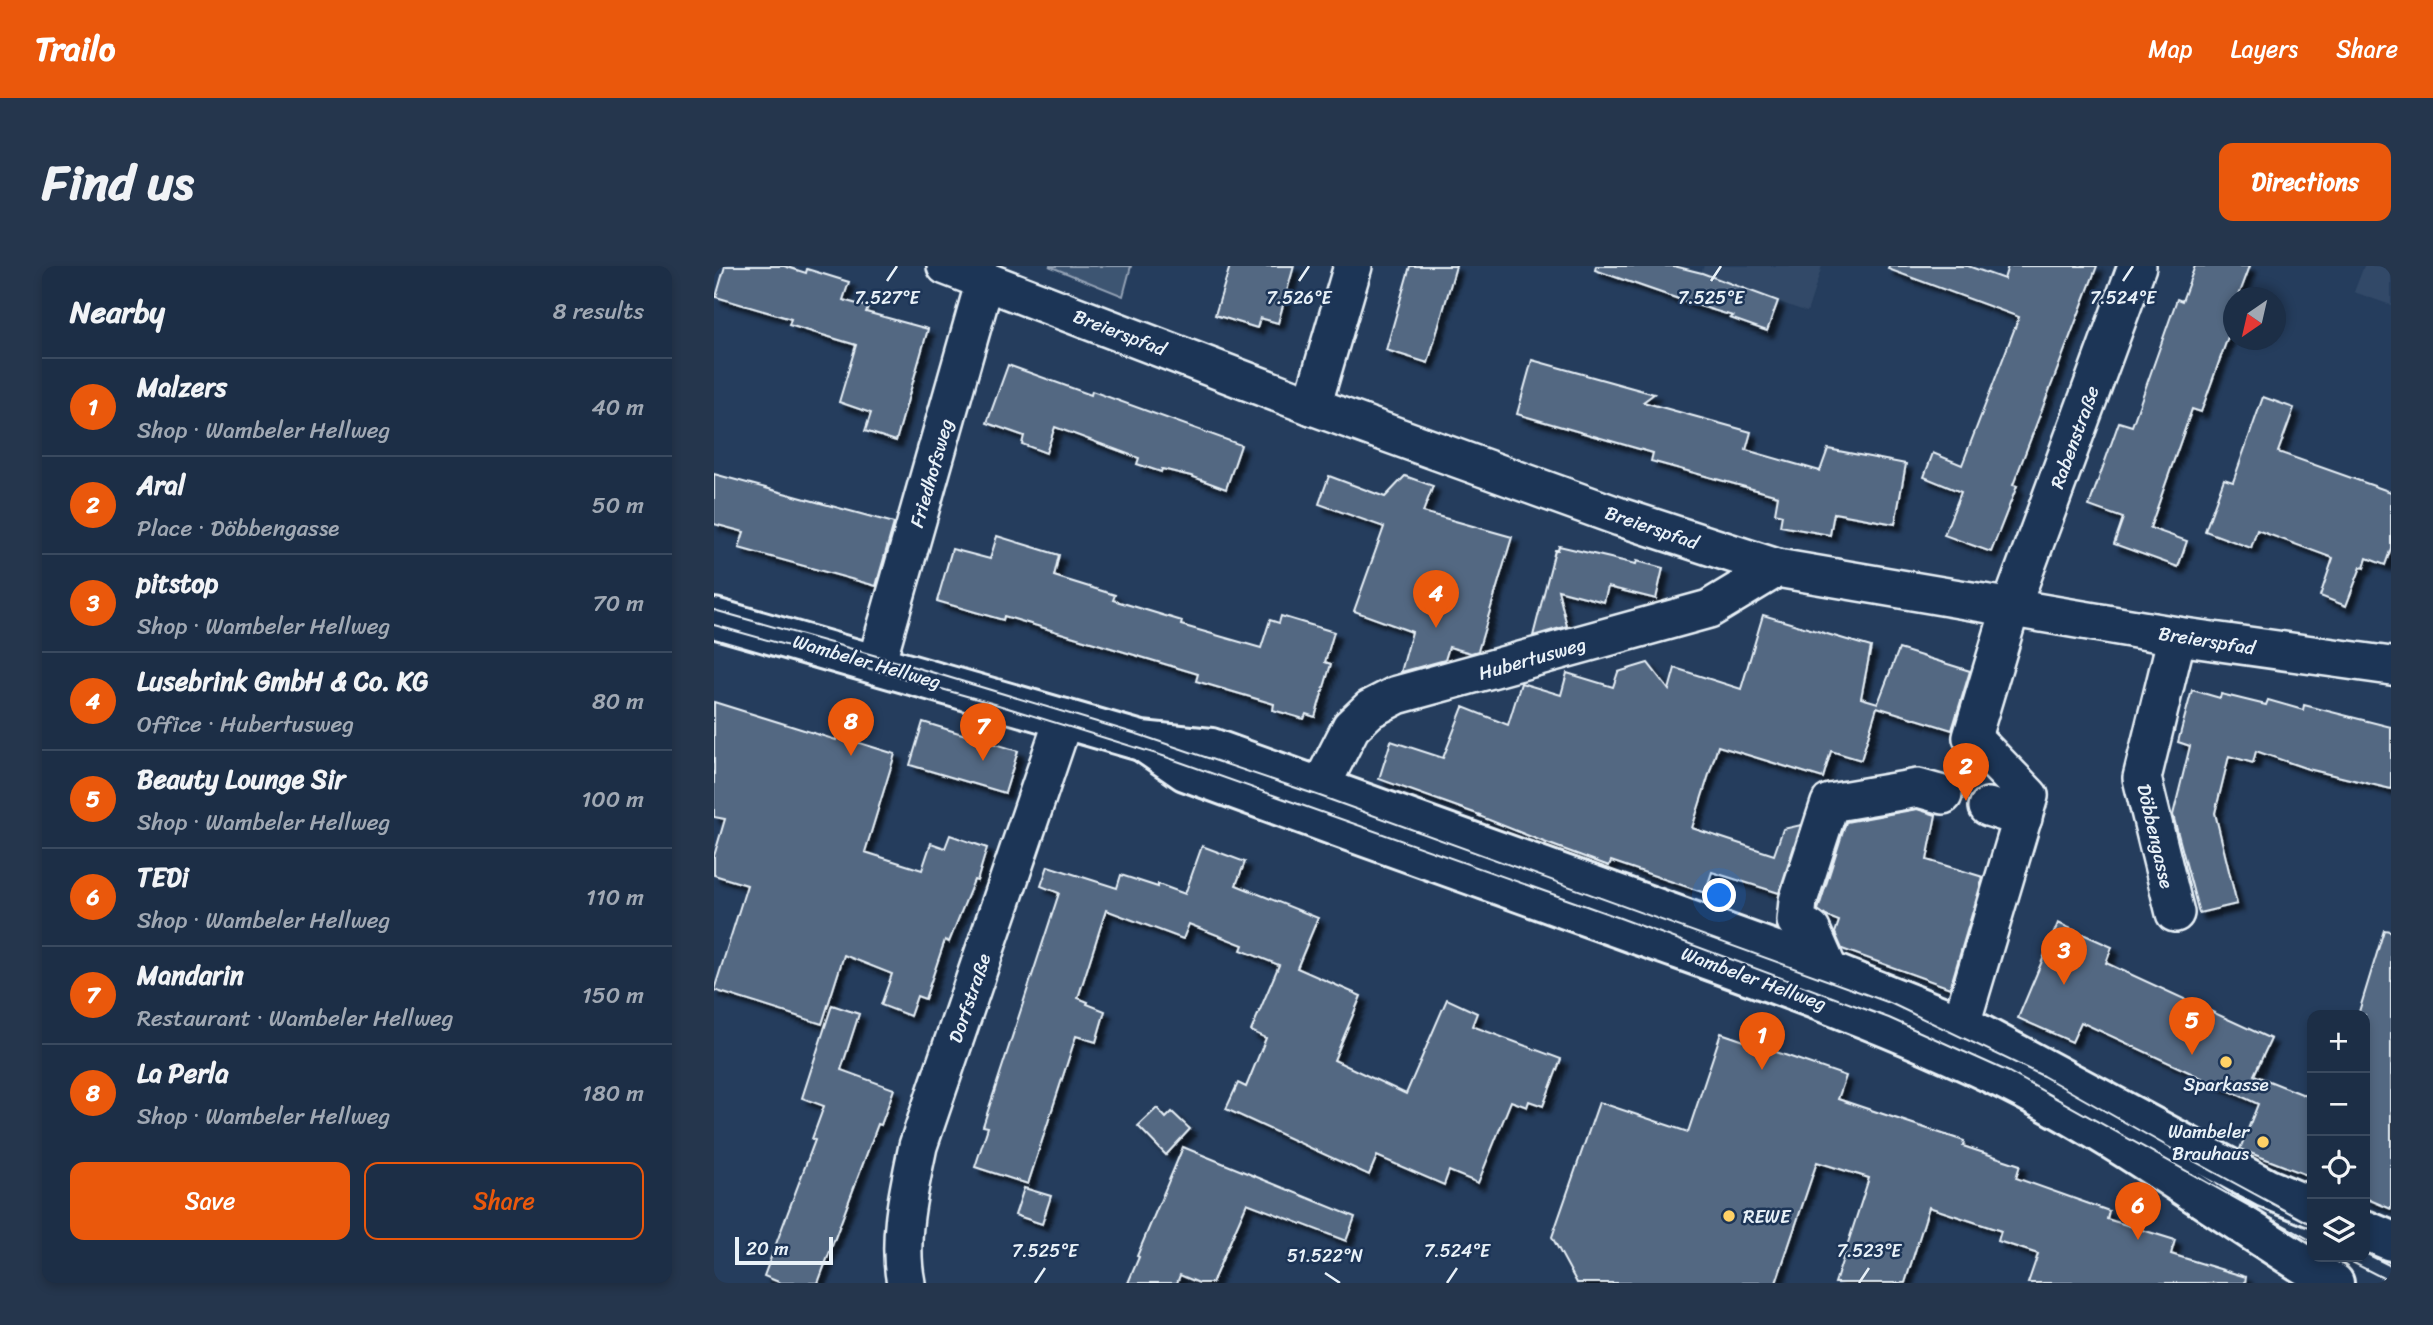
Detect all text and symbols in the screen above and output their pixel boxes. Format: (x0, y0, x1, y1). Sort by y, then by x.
text: Trailo (35, 20, 115, 78)
text: Map (2148, 28, 2193, 70)
text: Layers (2231, 28, 2298, 70)
text: Share (2336, 28, 2398, 70)
text: Find us (42, 139, 194, 226)
button: Directions (2219, 143, 2391, 221)
text: 7.527°E (854, 282, 921, 314)
text: 7.526°E (1266, 282, 1333, 314)
text: 7.525°E (1678, 282, 1745, 314)
text: 7.524°E (2090, 282, 2157, 314)
text: Nearby (70, 285, 165, 339)
north arrow (2223, 287, 2286, 350)
text: 8 results (553, 291, 644, 332)
street label: Breierspfad (1068, 300, 1173, 366)
text: Malzers (137, 364, 227, 410)
street label: Rabenstraße (2041, 381, 2108, 493)
text: 1 (88, 387, 98, 428)
text: 40 m (591, 387, 644, 428)
text: Shop · Wambeler Hellweg (137, 410, 390, 451)
street label: Friedhofsweg (900, 414, 963, 532)
text: Aral (137, 462, 185, 508)
text: 2 (86, 485, 100, 526)
text: 50 m (592, 485, 644, 526)
street label: Breierspfad (1600, 496, 1705, 560)
text: Place · Döbbengasse (137, 508, 339, 549)
text: pitstop (137, 560, 218, 606)
pin: 4 (1413, 570, 1459, 628)
text: 3 (87, 583, 99, 624)
text: 70 m (593, 583, 644, 624)
text: Shop · Wambeler Hellweg (137, 606, 390, 647)
street label: Breierspfad (2156, 617, 2260, 665)
street label: Wambeler Hellweg (789, 625, 945, 698)
street label: Hubertusweg (1474, 627, 1590, 690)
text: Lusebrink GmbH & Co. KG (137, 658, 429, 704)
text: 4 (86, 681, 100, 722)
text: 80 m (592, 681, 644, 722)
pin: 8 (828, 698, 874, 756)
pin: 7 (960, 703, 1006, 761)
text: Office · Hubertusweg (137, 704, 354, 745)
pin: 2 (1943, 743, 1989, 801)
text: Beauty Lounge Sir (137, 756, 345, 802)
text: 5 (86, 779, 100, 820)
text: 100 m (581, 779, 644, 820)
street label: Döbbengasse (2127, 781, 2184, 892)
text: Shop · Wambeler Hellweg (137, 802, 390, 843)
text: TEDi (137, 854, 189, 900)
text: 6 (86, 877, 100, 918)
text: 110 m (586, 877, 644, 918)
your location (1702, 878, 1736, 912)
text: Shop · Wambeler Hellweg (137, 900, 390, 941)
pin: 3 (2041, 927, 2087, 985)
street label: Wambeler Hellweg (1677, 937, 1832, 1020)
street label: Dorfstraße (939, 949, 1000, 1047)
text: Mandarin (137, 952, 244, 998)
text: 7 (86, 975, 100, 1016)
text: 150 m (582, 975, 644, 1016)
pin: 5 (2169, 997, 2215, 1055)
text: Restaurant · Wambeler Hellweg (137, 998, 453, 1039)
map controls (2307, 1010, 2370, 1262)
button: + (2307, 1010, 2370, 1073)
pin: 1 (1739, 1012, 1785, 1070)
text: La Perla (137, 1050, 229, 1096)
marker: Sparkasse (2218, 1054, 2234, 1070)
place label: Sparkasse (2183, 1068, 2269, 1101)
text: 8 (86, 1073, 100, 1114)
text: 180 m (582, 1073, 644, 1114)
button: − (2307, 1073, 2370, 1136)
text: Shop · Wambeler Hellweg (137, 1096, 390, 1137)
place label: Wambeler Brauhaus (2168, 1115, 2250, 1170)
marker: Wambeler Brauhaus (2255, 1134, 2271, 1150)
button: locate (2307, 1136, 2370, 1199)
button: Save (70, 1162, 350, 1240)
button: Share (364, 1162, 644, 1240)
pin: 6 (2115, 1182, 2161, 1240)
button: layers (2307, 1199, 2370, 1262)
place label: REWE (1743, 1200, 1792, 1233)
marker: REWE (1721, 1208, 1737, 1224)
text: 20 m (746, 1232, 789, 1265)
scale bar (735, 1234, 833, 1266)
text: 7.525°E (1012, 1235, 1079, 1267)
text: 7.524°E (1424, 1235, 1491, 1267)
text: 7.523°E (1837, 1235, 1902, 1267)
text: 51.522°N (1287, 1240, 1364, 1272)

